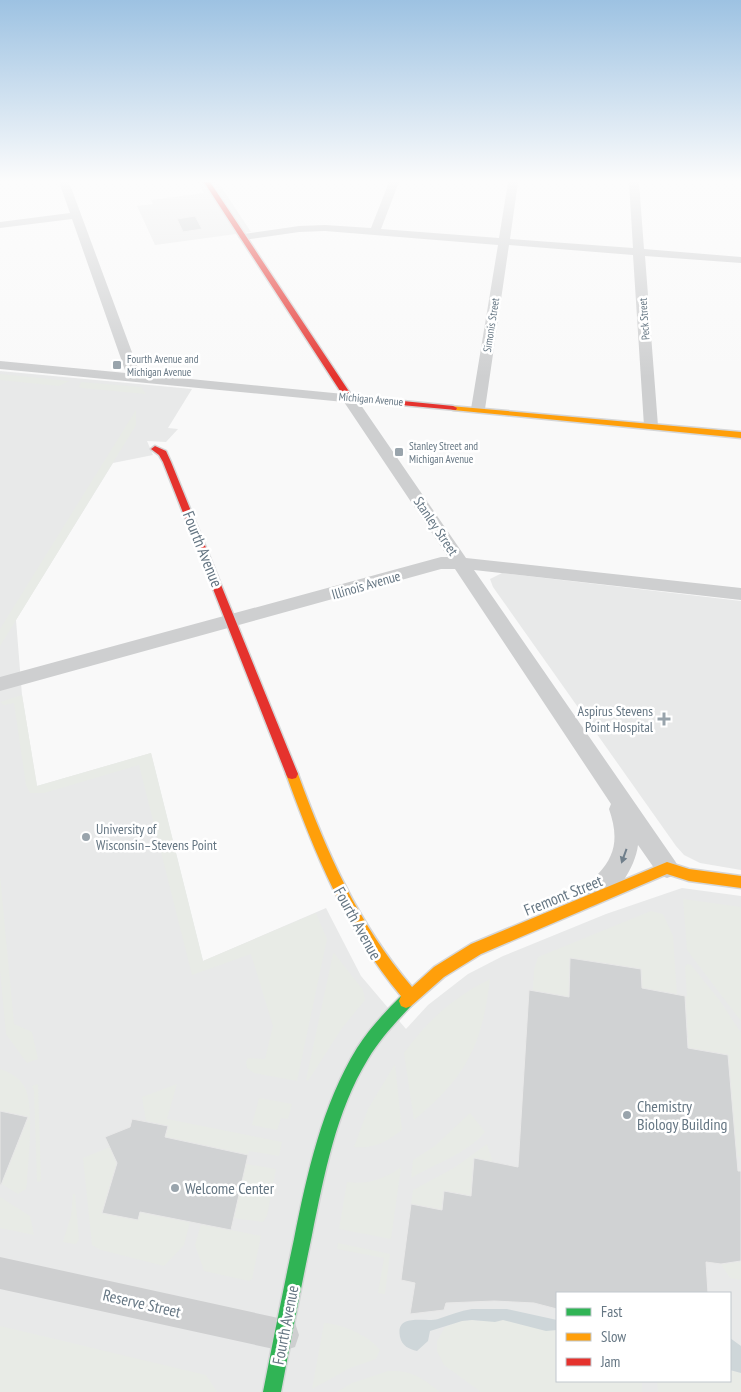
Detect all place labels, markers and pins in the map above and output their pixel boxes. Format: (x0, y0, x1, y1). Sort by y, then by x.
place label: Fourth Avenue and Michigan Avenue (127, 352, 199, 379)
marker: Fourth Avenue and Michigan Avenue (111, 359, 123, 371)
place label: Stanley Street and Michigan Avenue (409, 439, 478, 466)
marker: Stanley Street and Michigan Avenue (393, 446, 405, 458)
place label: Aspirus Stevens Point Hospital (578, 702, 654, 736)
marker: Aspirus Stevens Point Hospital (657, 712, 671, 726)
place label: University of Wisconsin–Stevens Point (96, 820, 217, 854)
marker: University of Wisconsin–Stevens Point (80, 831, 92, 843)
place label: Chemistry Biology Building (637, 1096, 727, 1134)
marker: Chemistry Biology Building (621, 1109, 633, 1121)
place label: Welcome Center (185, 1178, 275, 1198)
marker: Welcome Center (169, 1182, 181, 1194)

